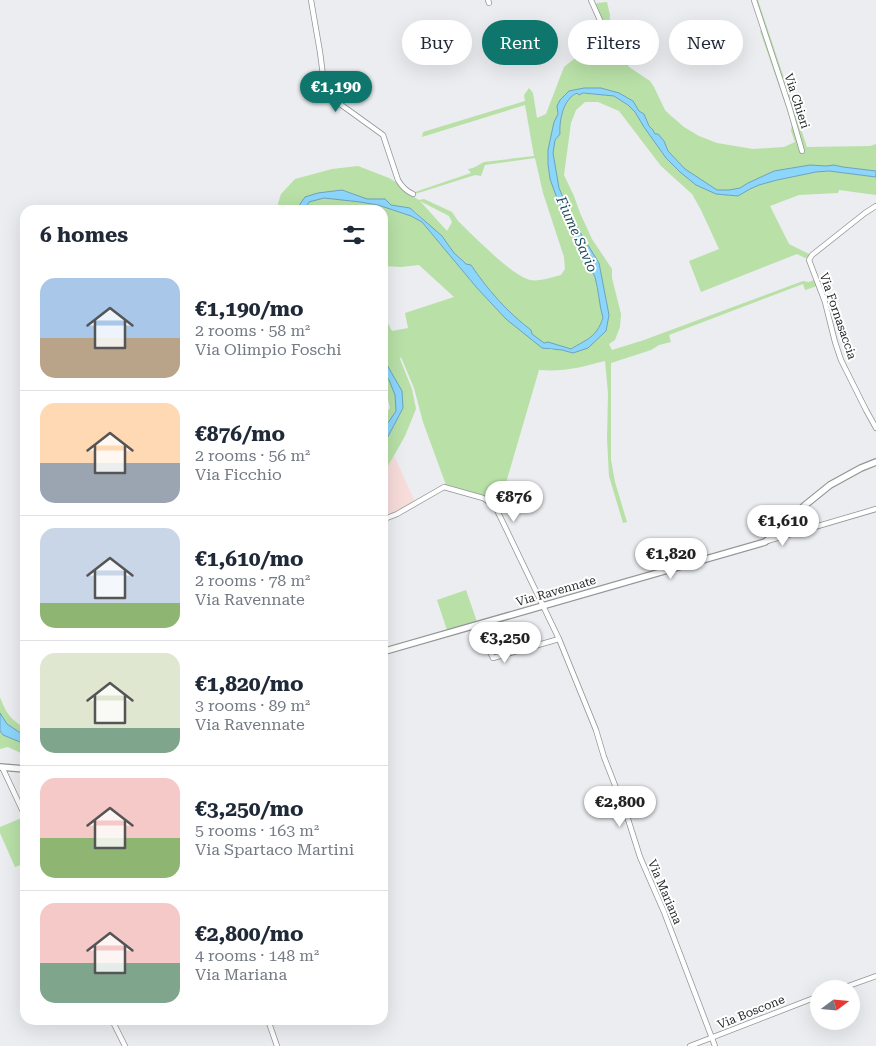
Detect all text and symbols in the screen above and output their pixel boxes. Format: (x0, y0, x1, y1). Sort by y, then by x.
chip: Buy (402, 20, 472, 65)
chip: Rent (482, 20, 558, 65)
chip: Filters (568, 20, 659, 65)
chip: New (669, 20, 743, 65)
pin: €1,190 (295, 70, 377, 113)
street label: Via Chieri (781, 72, 813, 131)
text: €1,190 (311, 77, 361, 96)
water label: Fiume Savio (553, 193, 601, 274)
icon: filters (340, 221, 368, 249)
text: 6 homes (40, 223, 128, 247)
street label: Via Fornasaccia (817, 271, 860, 362)
text: €1,190/mo (195, 297, 304, 321)
icon: home (80, 298, 140, 358)
text: 2 rooms · 58 m² (195, 321, 310, 340)
text: Via Olimpio Foschi (195, 340, 341, 359)
text: €876/mo (195, 422, 285, 446)
icon: home (80, 423, 140, 483)
text: 2 rooms · 56 m² (195, 446, 310, 465)
text: Via Ficchio (195, 465, 282, 484)
pin: €876 (484, 480, 544, 523)
text: €876 (496, 487, 532, 506)
pin: €1,610 (742, 504, 824, 547)
text: €1,610 (758, 511, 808, 530)
pin: €1,820 (630, 538, 712, 580)
text: €1,820 (646, 544, 696, 563)
text: €1,610/mo (195, 547, 304, 571)
icon: home (80, 548, 140, 608)
text: 2 rooms · 78 m² (195, 571, 310, 590)
street label: Via Ravennate (515, 573, 598, 609)
text: Via Ravennate (195, 590, 305, 609)
pin: €3,250 (464, 622, 546, 664)
text: €3,250 (480, 628, 530, 647)
text: €1,820/mo (195, 672, 304, 696)
icon: home (80, 673, 140, 733)
text: 3 rooms · 89 m² (195, 696, 310, 715)
text: Via Ravennate (195, 715, 305, 734)
pin: €2,800 (579, 786, 661, 828)
text: €2,800 (595, 792, 645, 811)
text: €3,250/mo (195, 797, 304, 821)
icon: home (80, 798, 140, 858)
text: 5 rooms · 163 m² (195, 821, 319, 840)
text: Via Spartaco Martini (195, 840, 354, 859)
street label: Via Mariana (645, 857, 685, 927)
text: €2,800/mo (195, 922, 304, 946)
icon: home (80, 923, 140, 983)
text: 4 rooms · 148 m² (195, 946, 319, 965)
text: Via Mariana (195, 965, 287, 984)
north arrow (810, 980, 860, 1030)
map controls (810, 980, 860, 1030)
street label: Via Boscone (715, 992, 787, 1032)

